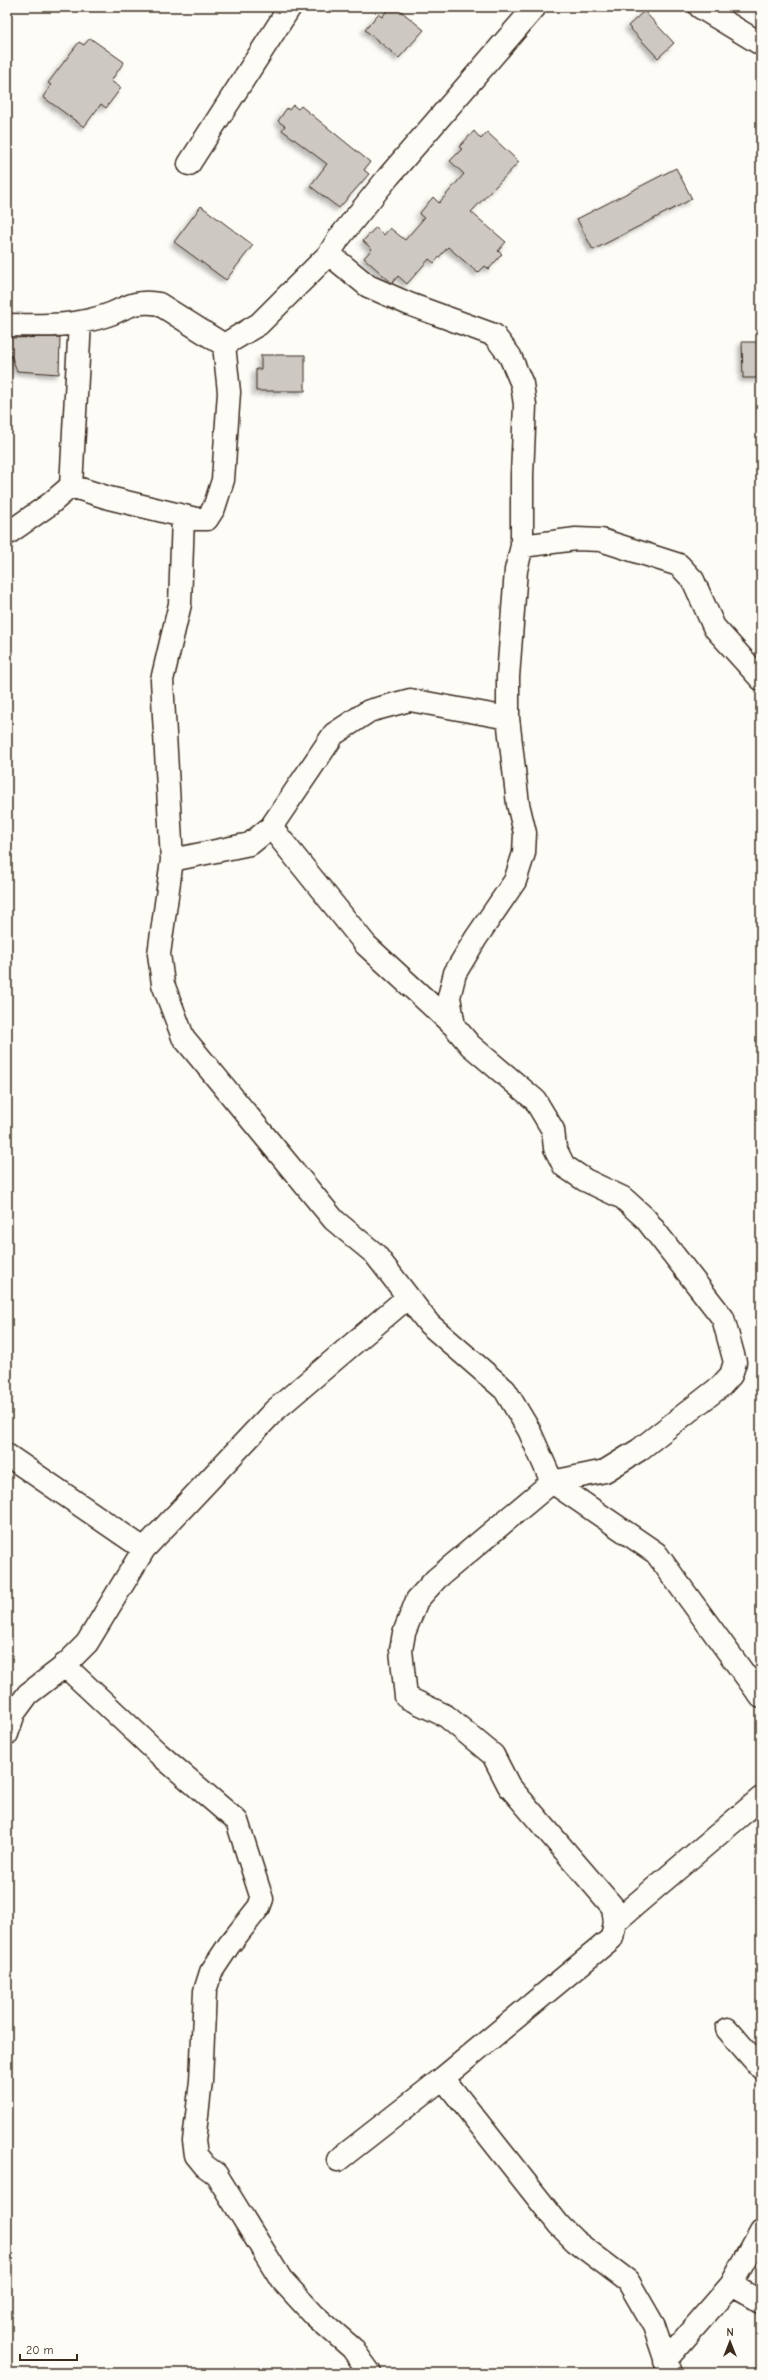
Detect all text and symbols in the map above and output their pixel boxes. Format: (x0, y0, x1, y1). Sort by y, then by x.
north arrow (710, 2322, 750, 2362)
text: N (726, 2326, 734, 2339)
scale bar (20, 2336, 77, 2362)
text: 20 m (26, 2343, 54, 2357)

